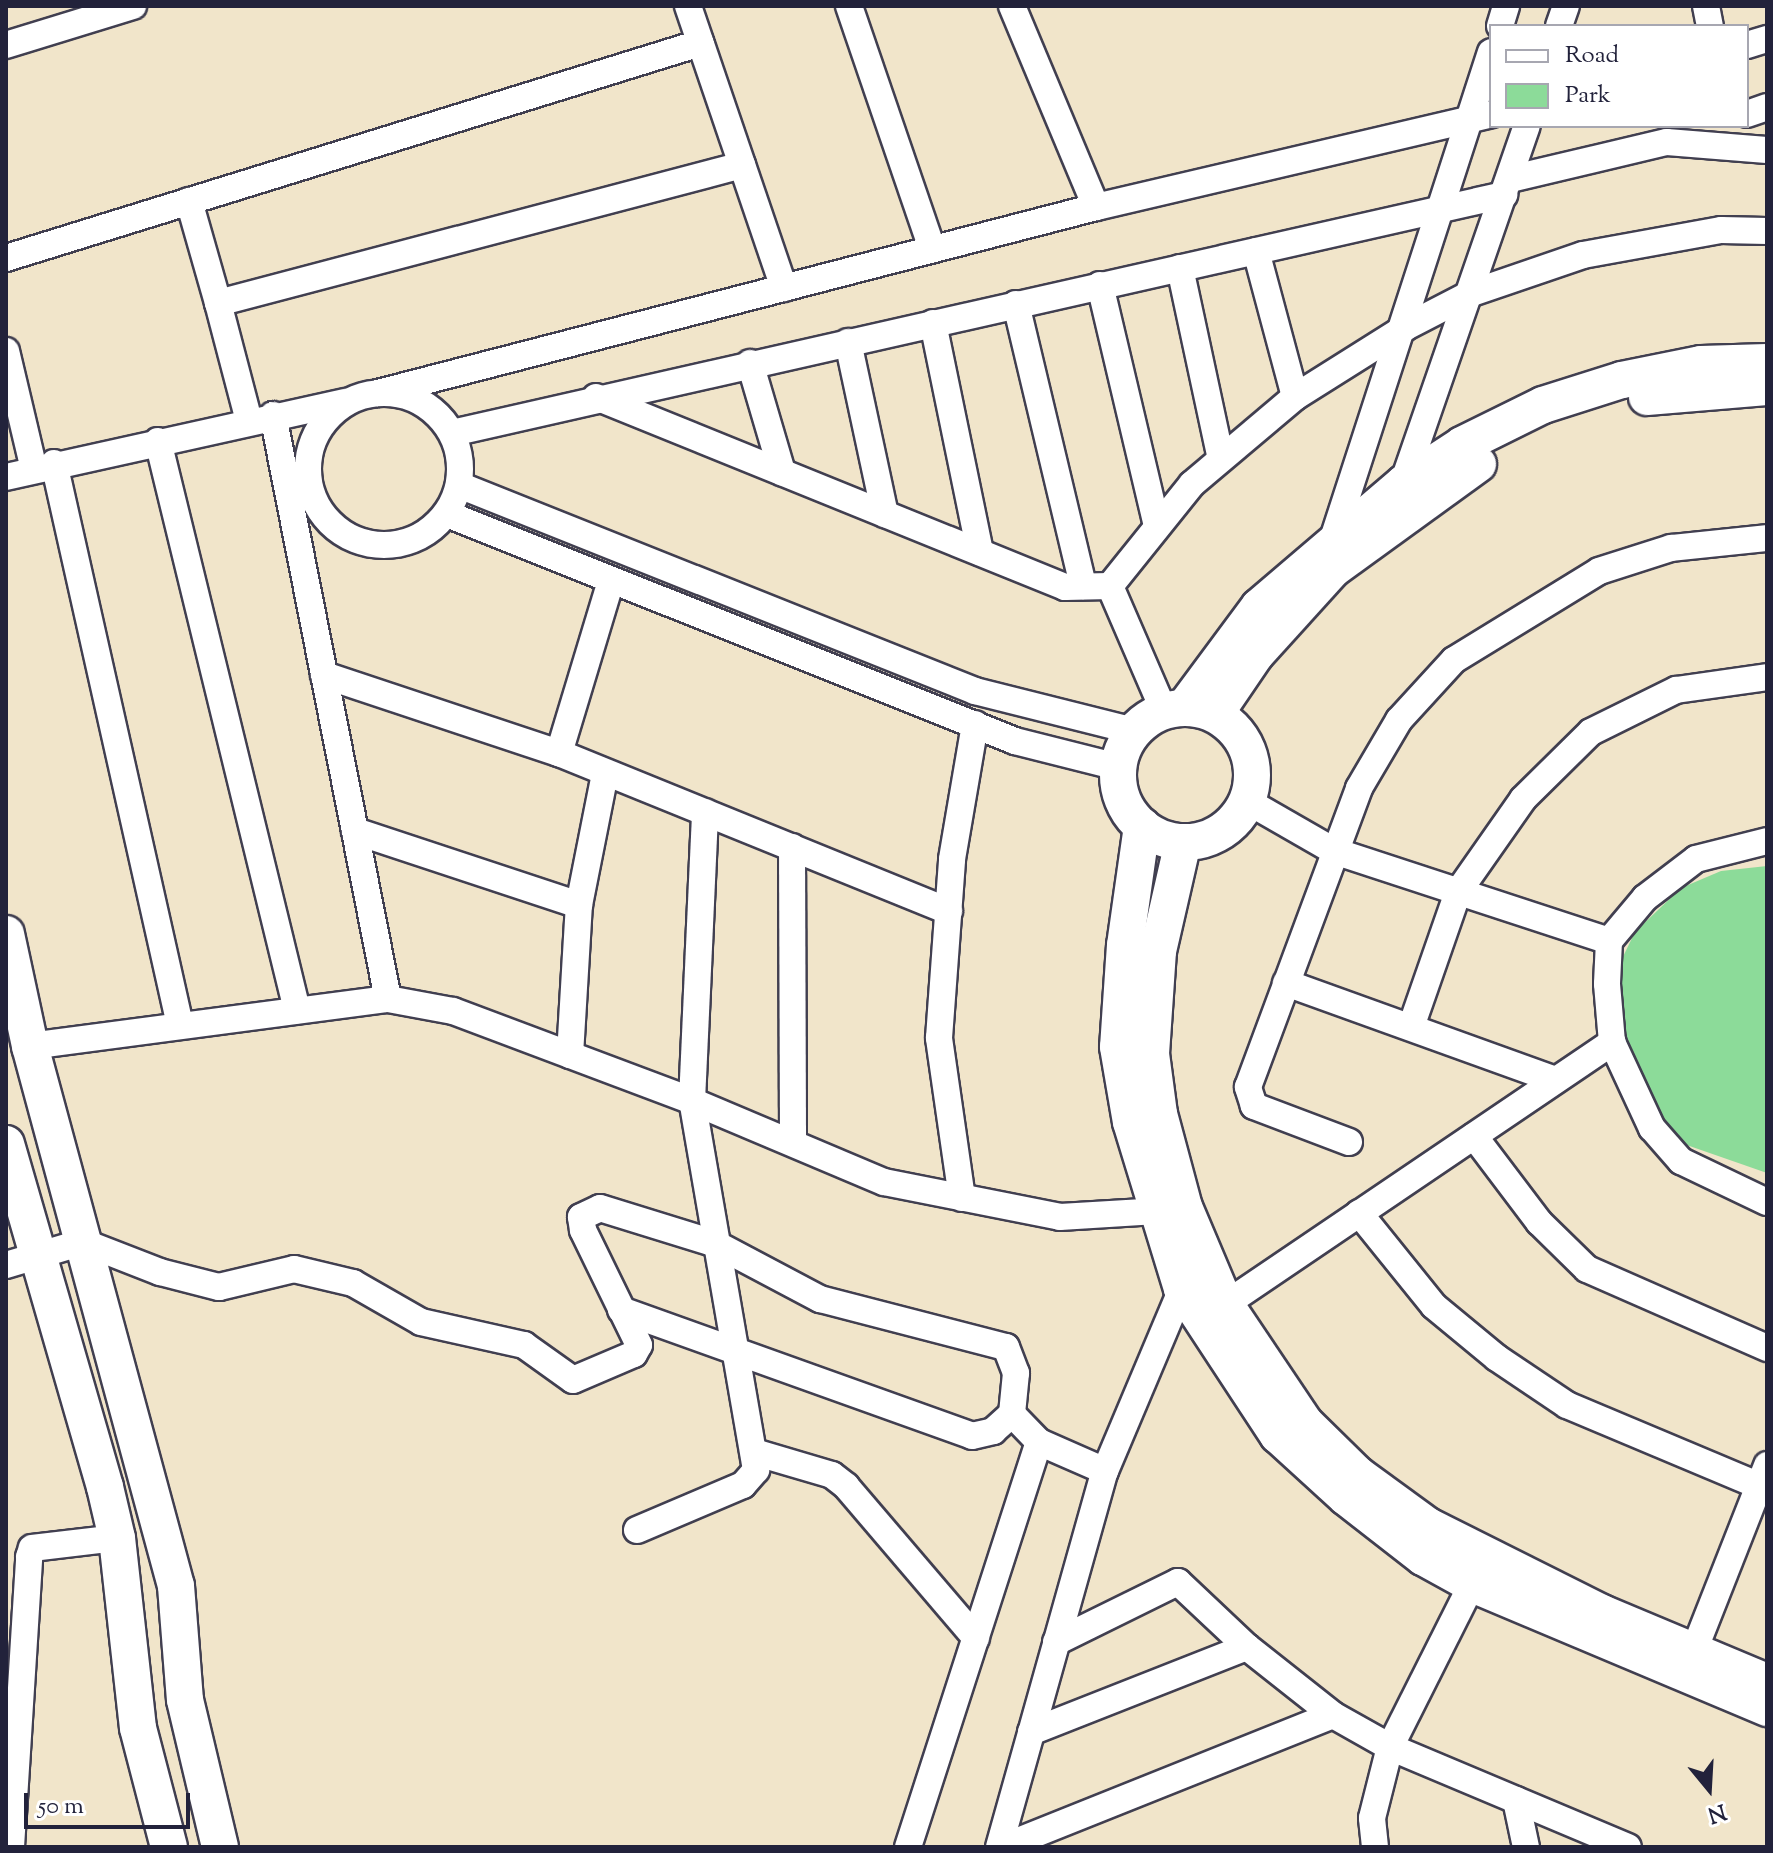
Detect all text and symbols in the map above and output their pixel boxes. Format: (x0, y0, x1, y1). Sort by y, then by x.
legend (1489, 24, 1749, 128)
text: Road (1565, 39, 1619, 73)
text: Park (1565, 79, 1611, 113)
north arrow (1669, 1749, 1749, 1829)
scale bar (28, 1777, 194, 1827)
text: 50 m (38, 1790, 84, 1824)
text: N (1703, 1794, 1730, 1830)

